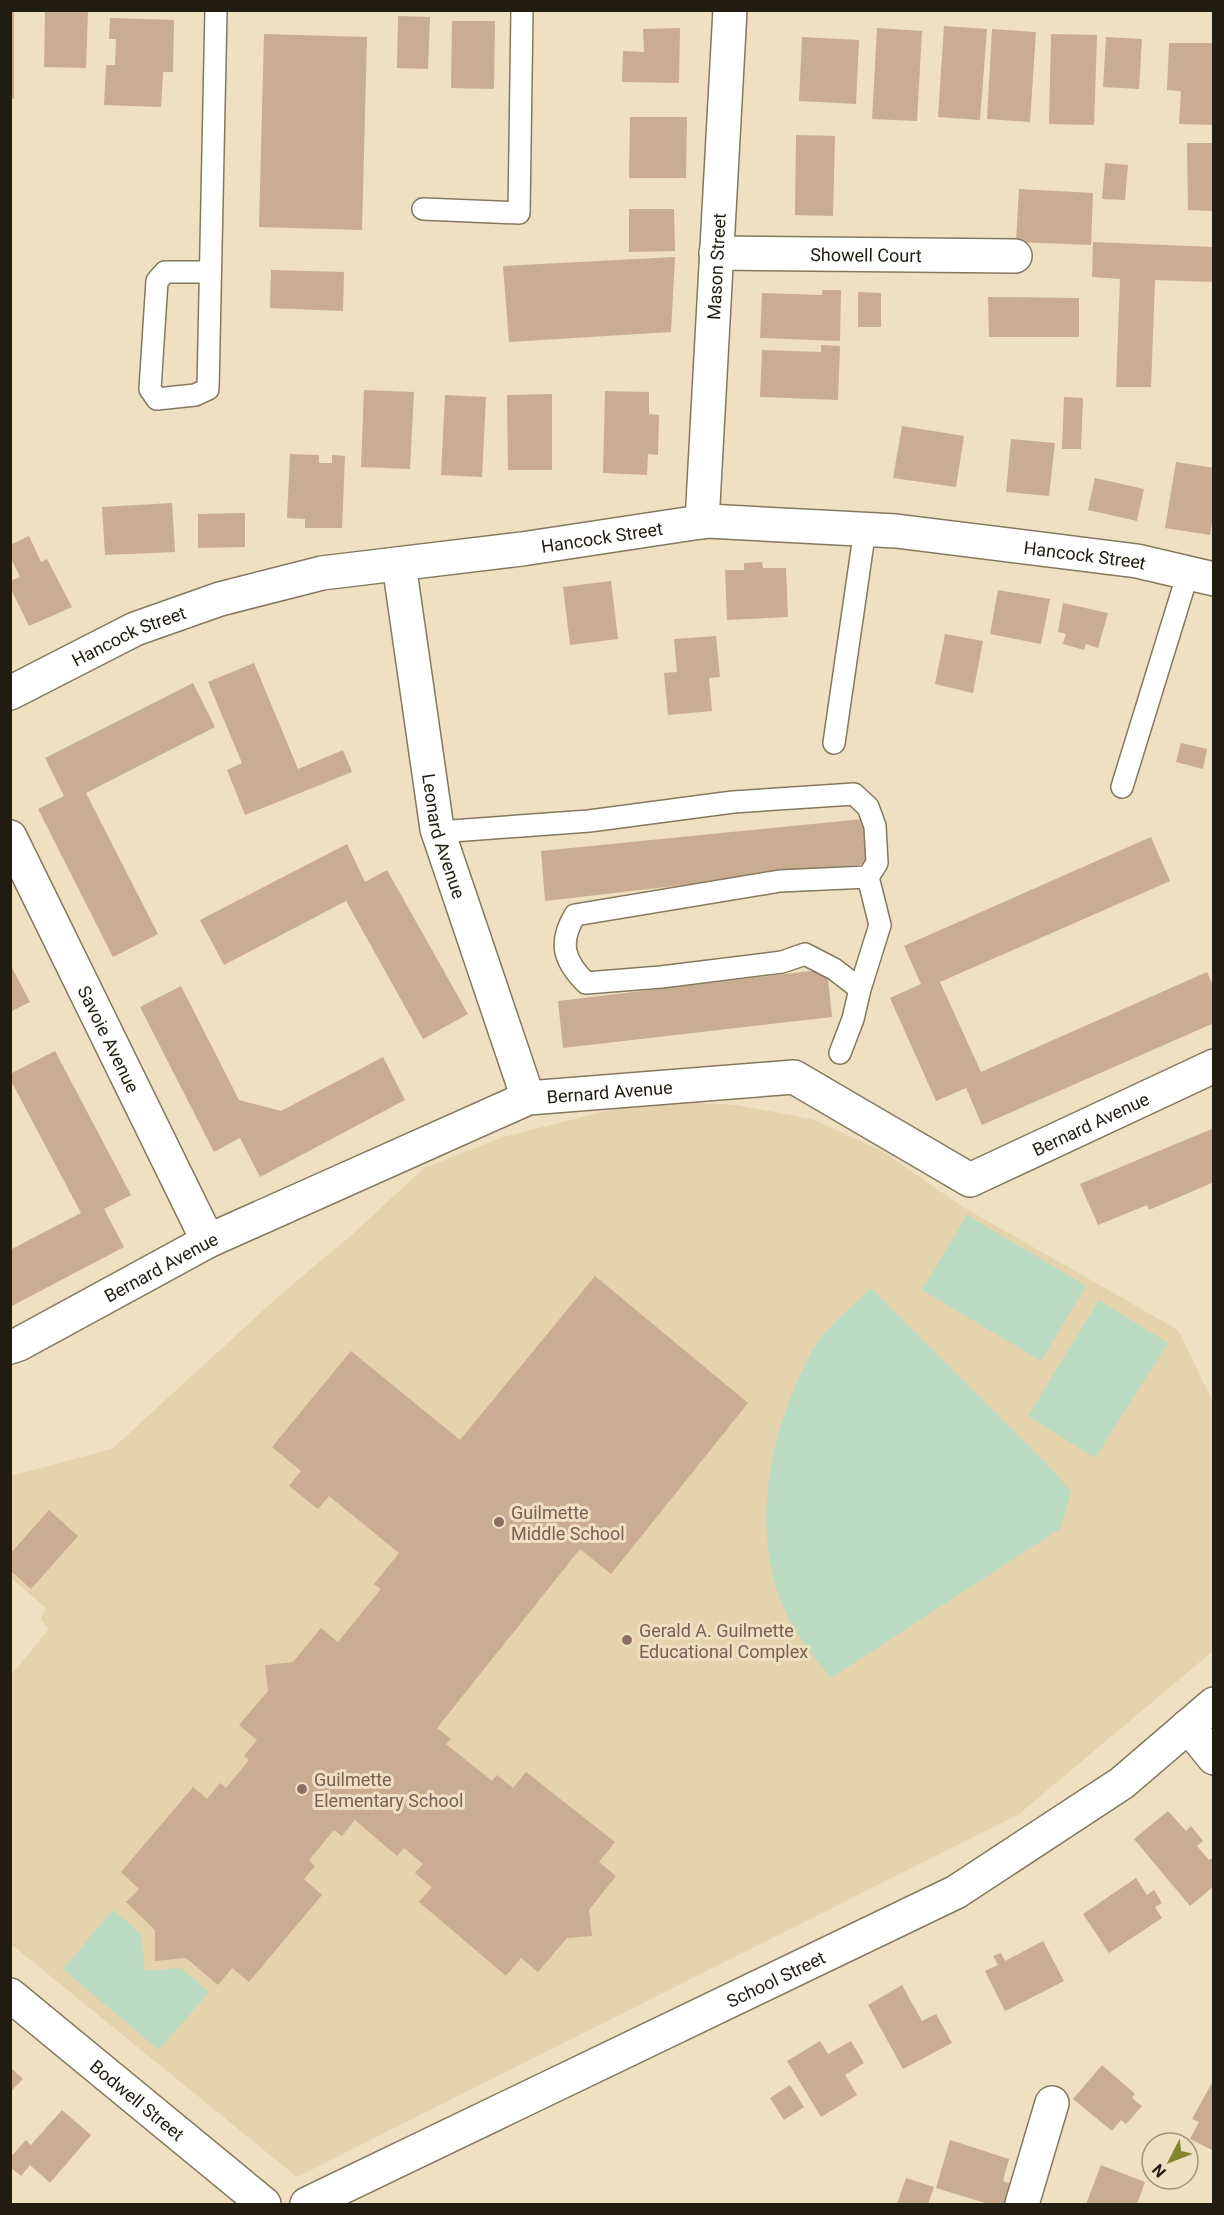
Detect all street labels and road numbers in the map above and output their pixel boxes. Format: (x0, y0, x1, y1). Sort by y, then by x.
street label: Mason Street (703, 212, 729, 320)
street label: Showell Court (810, 243, 922, 266)
street label: Hancock Street (540, 517, 664, 556)
street label: Hancock Street (1023, 537, 1148, 573)
street label: Hancock Street (68, 601, 189, 670)
street label: Leonard Avenue (419, 772, 470, 901)
street label: Savoie Avenue (74, 982, 144, 1096)
street label: Bernard Avenue (546, 1076, 673, 1107)
street label: Bernard Avenue (1029, 1087, 1152, 1160)
street label: Bernard Avenue (100, 1228, 221, 1306)
street label: School Street (723, 1946, 828, 2011)
street label: Bodwell Street (86, 2055, 189, 2145)

